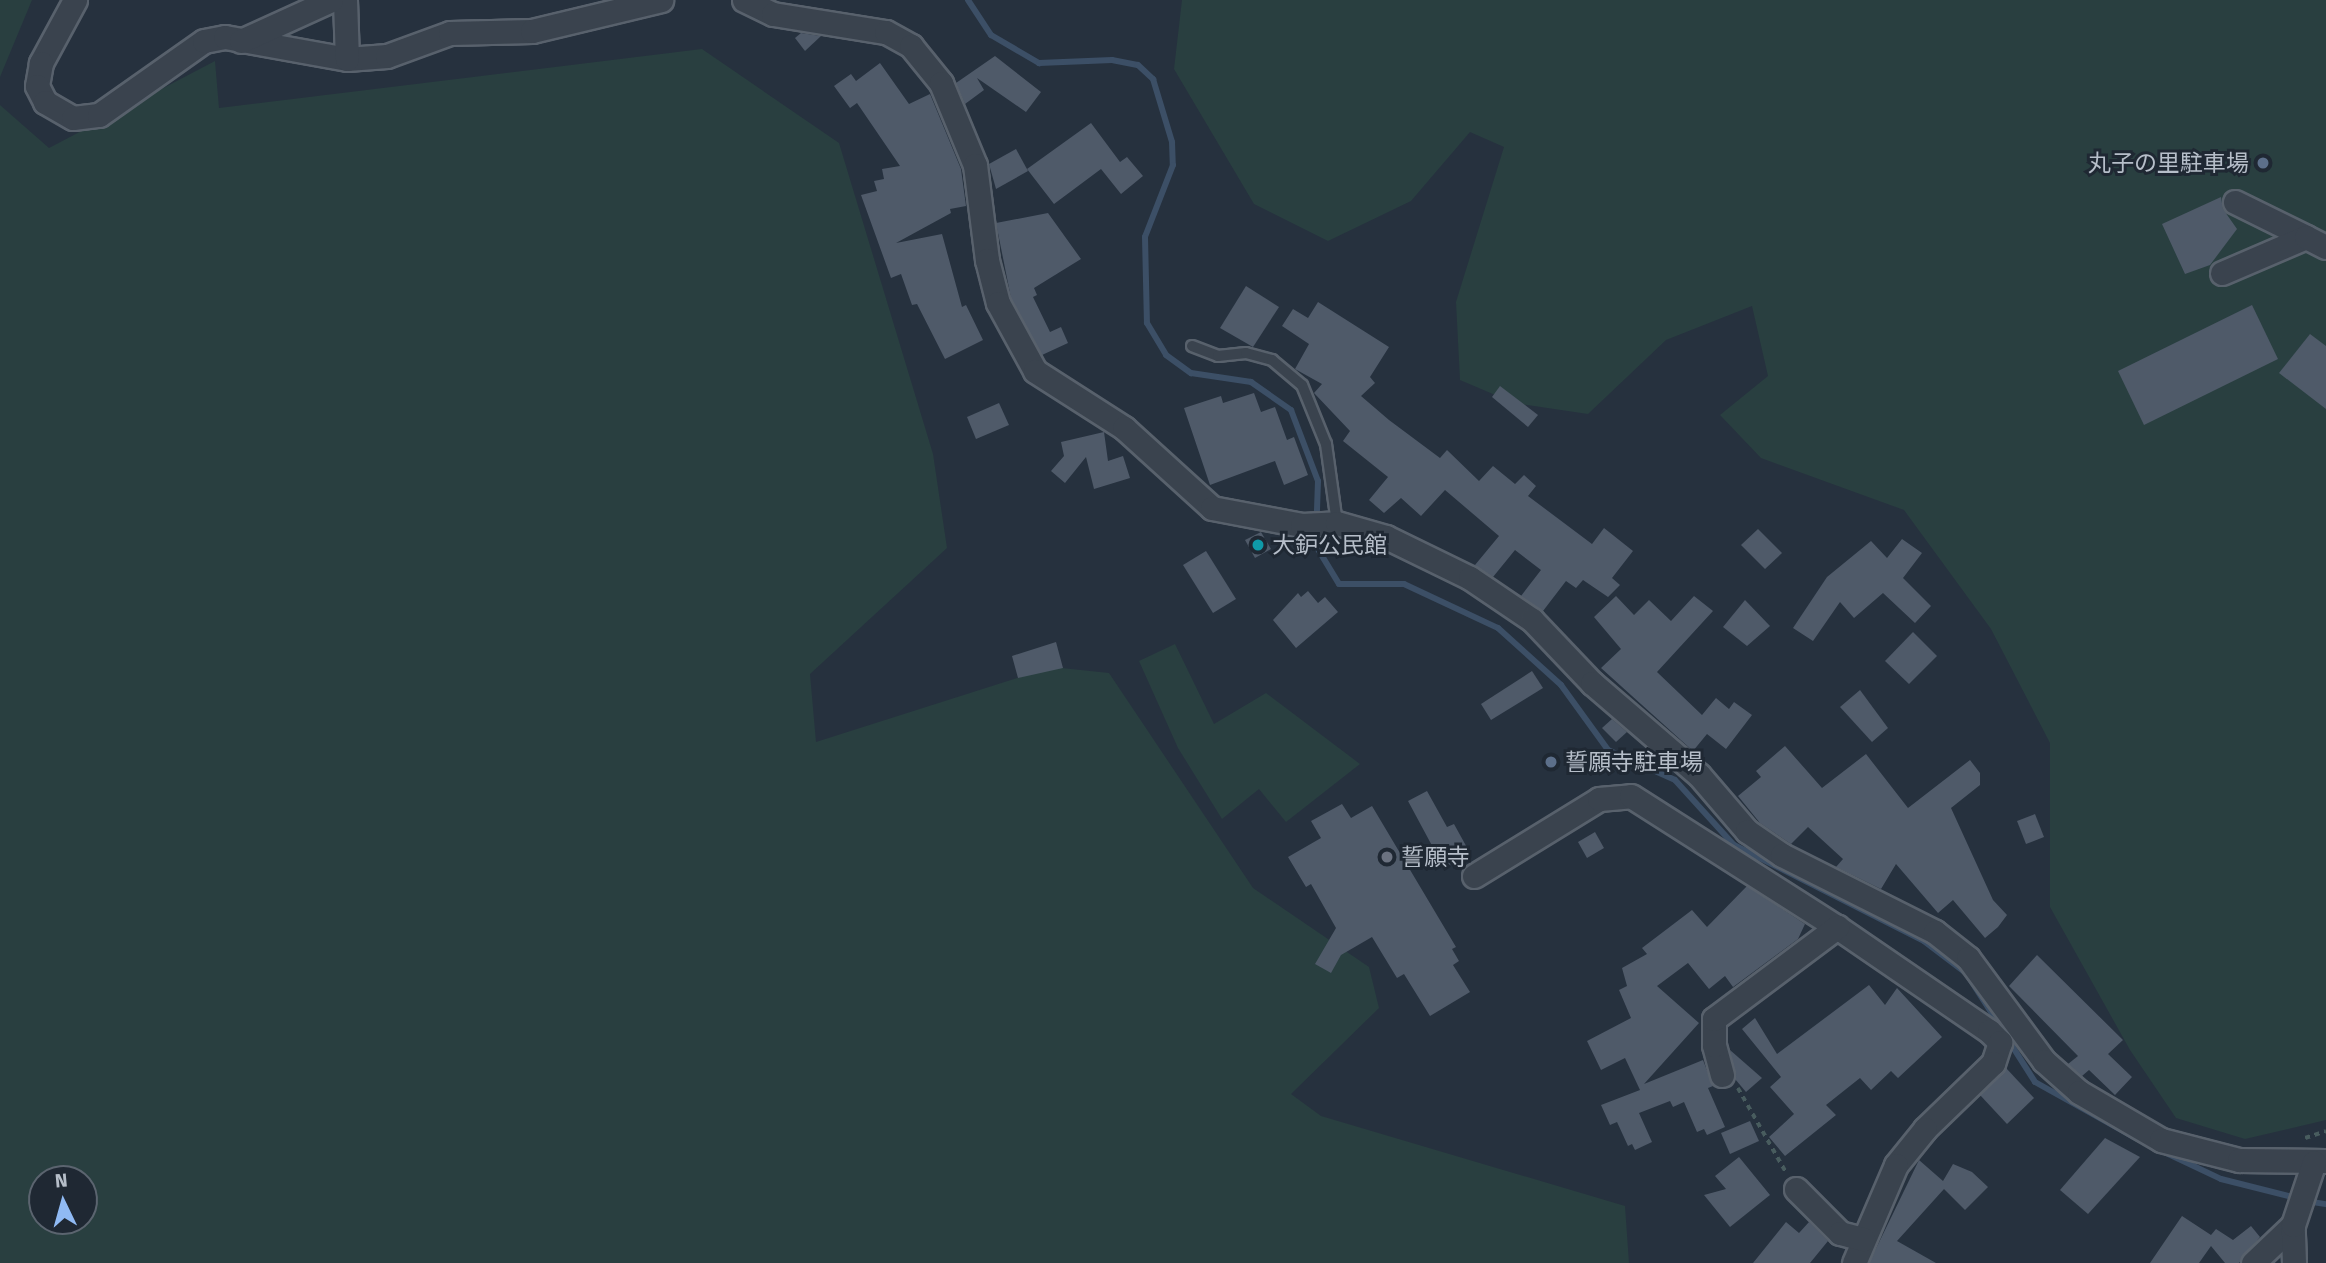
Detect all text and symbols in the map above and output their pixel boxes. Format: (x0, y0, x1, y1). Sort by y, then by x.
place label: 丸子の里駐車場 (2088, 149, 2249, 177)
marker: 丸子の里駐車場 (2255, 155, 2271, 171)
place label: 大鈩公民館 (1272, 531, 1387, 559)
marker: 大鈩公民館 (1250, 537, 1266, 553)
place label: 誓願寺駐車場 (1565, 748, 1703, 776)
marker: 誓願寺駐車場 (1543, 754, 1559, 770)
place label: 誓願寺 (1401, 843, 1470, 871)
marker: 誓願寺 (1379, 849, 1395, 865)
north arrow (28, 1165, 98, 1235)
text: N (54, 1169, 69, 1193)

